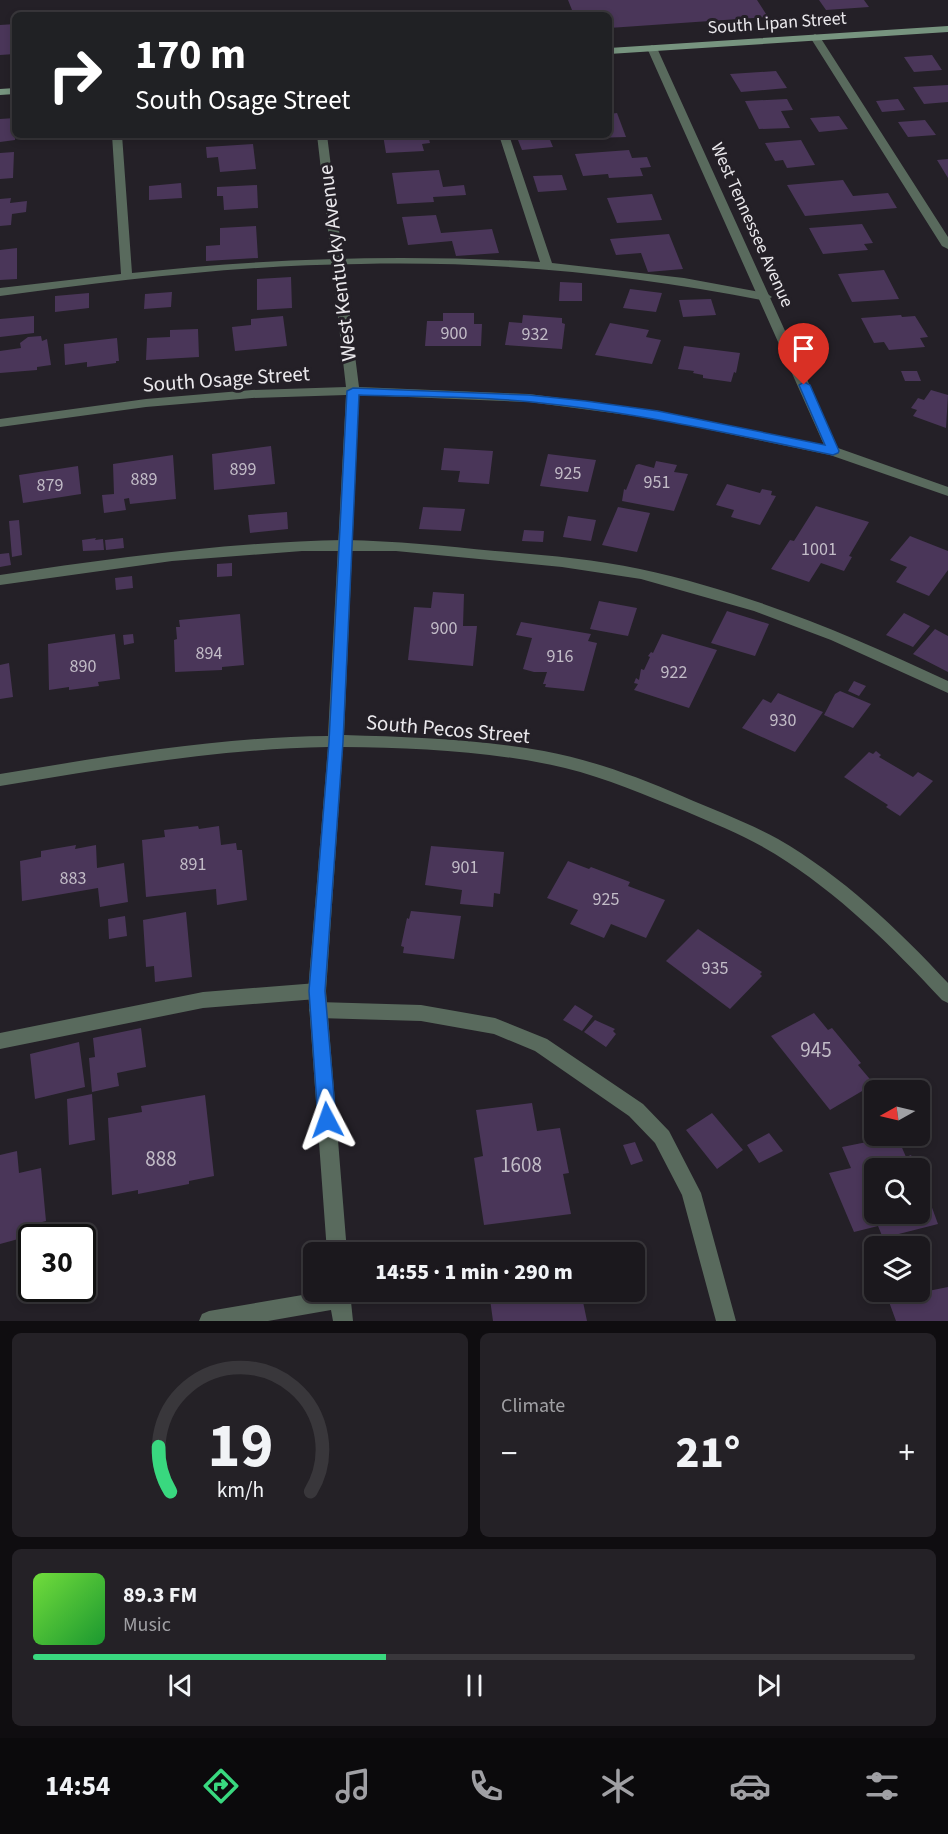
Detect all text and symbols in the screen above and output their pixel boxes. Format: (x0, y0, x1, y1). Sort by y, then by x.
street label: South Lipan Street (707, 6, 847, 40)
text: 170 m (135, 25, 246, 85)
icon: right (36, 36, 114, 114)
text: South Osage Street (135, 81, 350, 120)
street label: West Tennessee Avenue (704, 139, 800, 311)
street label: West Kentucky Avenue (310, 163, 364, 363)
house number: 900 (441, 321, 467, 346)
house number: 932 (522, 322, 548, 347)
pin (778, 323, 829, 385)
icon: arrive (787, 332, 820, 365)
street label: South Osage Street (141, 358, 311, 400)
house number: 899 (230, 457, 256, 482)
house number: 925 (555, 461, 581, 486)
house number: 889 (131, 467, 157, 492)
house number: 951 (644, 470, 670, 495)
house number: 879 (37, 473, 63, 498)
house number: 1001 (801, 537, 837, 562)
house number: 900 (431, 616, 457, 641)
house number: 894 (196, 641, 222, 666)
house number: 916 (547, 644, 573, 669)
house number: 890 (70, 654, 96, 679)
house number: 922 (661, 660, 687, 685)
street label: South Pecos Street (365, 707, 531, 751)
house number: 930 (770, 708, 796, 733)
house number: 891 (180, 852, 206, 877)
house number: 901 (452, 855, 478, 880)
house number: 883 (60, 866, 86, 891)
house number: 925 (593, 887, 619, 912)
house number: 935 (702, 956, 728, 981)
house number: 945 (800, 1035, 832, 1065)
north arrow (864, 1080, 930, 1146)
map controls (864, 1080, 930, 1302)
position arrow (295, 1088, 359, 1152)
house number: 888 (145, 1144, 177, 1174)
house number: 1608 (500, 1150, 542, 1180)
button: search (864, 1158, 930, 1224)
speed limit sign: 30 (18, 1224, 96, 1302)
button: layers (864, 1236, 930, 1302)
text: 14:55 · 1 min · 290 m (375, 1256, 573, 1288)
text: Climate (501, 1392, 565, 1420)
text: 19 (207, 1402, 273, 1491)
text: 21° (676, 1421, 740, 1485)
text: − (501, 1430, 517, 1477)
text: + (899, 1430, 915, 1477)
text: km/h (216, 1475, 264, 1506)
text: 89.3 FM (123, 1579, 197, 1611)
text: Music (123, 1611, 171, 1639)
icon: previous (164, 1669, 197, 1702)
icon: pause (458, 1669, 491, 1702)
icon: next (752, 1669, 785, 1702)
icon: directions (200, 1765, 242, 1807)
icon: music (332, 1765, 374, 1807)
icon: phone (465, 1765, 507, 1807)
icon: climate (597, 1765, 639, 1807)
icon: car (729, 1765, 771, 1807)
icon: filters (861, 1765, 903, 1807)
text: 14:54 (45, 1767, 110, 1806)

